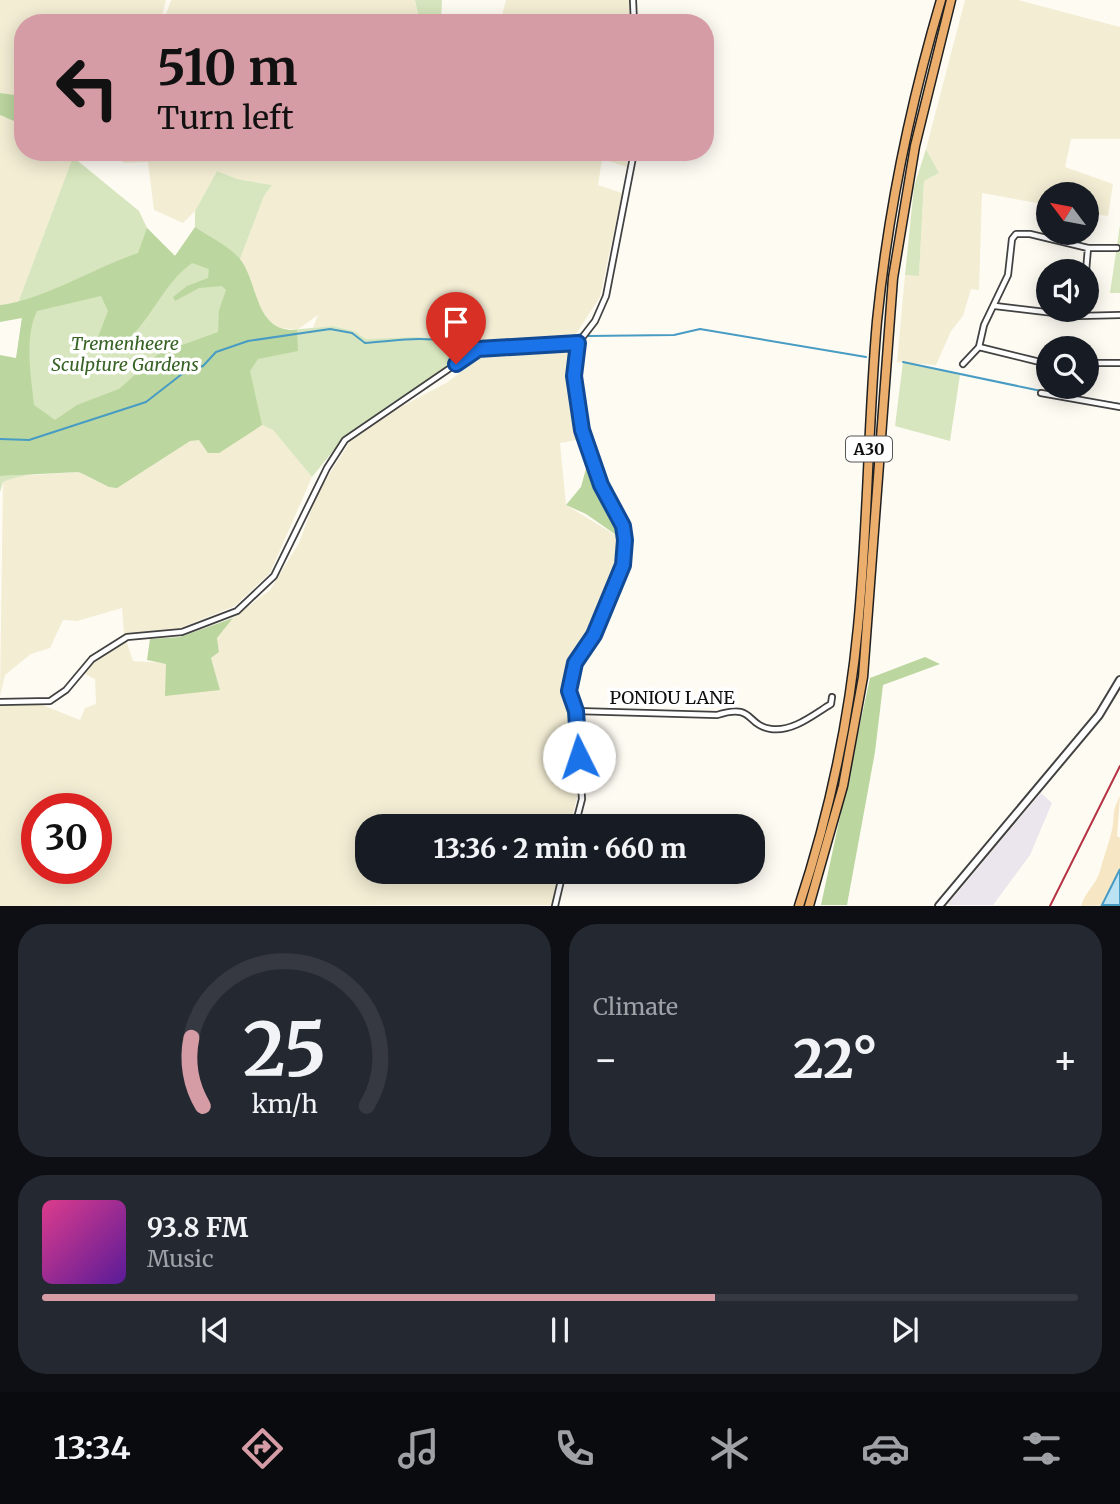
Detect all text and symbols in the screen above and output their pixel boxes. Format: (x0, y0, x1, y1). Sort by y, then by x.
text: 510 m (157, 37, 297, 98)
icon: left (42, 42, 133, 133)
text: Turn left (157, 98, 294, 138)
north arrow (1036, 182, 1099, 245)
map controls (1036, 182, 1099, 399)
button: sound (1036, 259, 1099, 322)
pin (426, 292, 486, 364)
icon: arrive (437, 303, 475, 341)
park label: Tremenheere Sculpture Gardens (51, 332, 199, 376)
button: search (1036, 336, 1099, 399)
road number: A30 (846, 436, 892, 462)
street label: PONIOU LANE (609, 686, 735, 709)
position arrow (542, 720, 616, 794)
speed limit sign: 30 (21, 793, 112, 884)
text: 13:36 · 2 min · 660 m (433, 832, 687, 865)
text: Climate (593, 992, 678, 1021)
text: 25 (243, 1005, 326, 1097)
text: 22° (793, 1027, 878, 1092)
text: − (593, 1036, 618, 1083)
text: + (1053, 1036, 1078, 1083)
text: km/h (251, 1088, 318, 1120)
text: 93.8 FM (147, 1211, 248, 1244)
text: Music (147, 1244, 214, 1273)
icon: previous (196, 1311, 234, 1349)
icon: pause (541, 1311, 579, 1349)
icon: next (886, 1311, 924, 1349)
icon: directions (238, 1424, 287, 1473)
icon: music (394, 1424, 443, 1473)
icon: phone (550, 1424, 599, 1473)
icon: climate (705, 1424, 754, 1473)
icon: car (861, 1424, 910, 1473)
icon: filters (1017, 1424, 1066, 1473)
text: 13:34 (53, 1428, 131, 1468)

